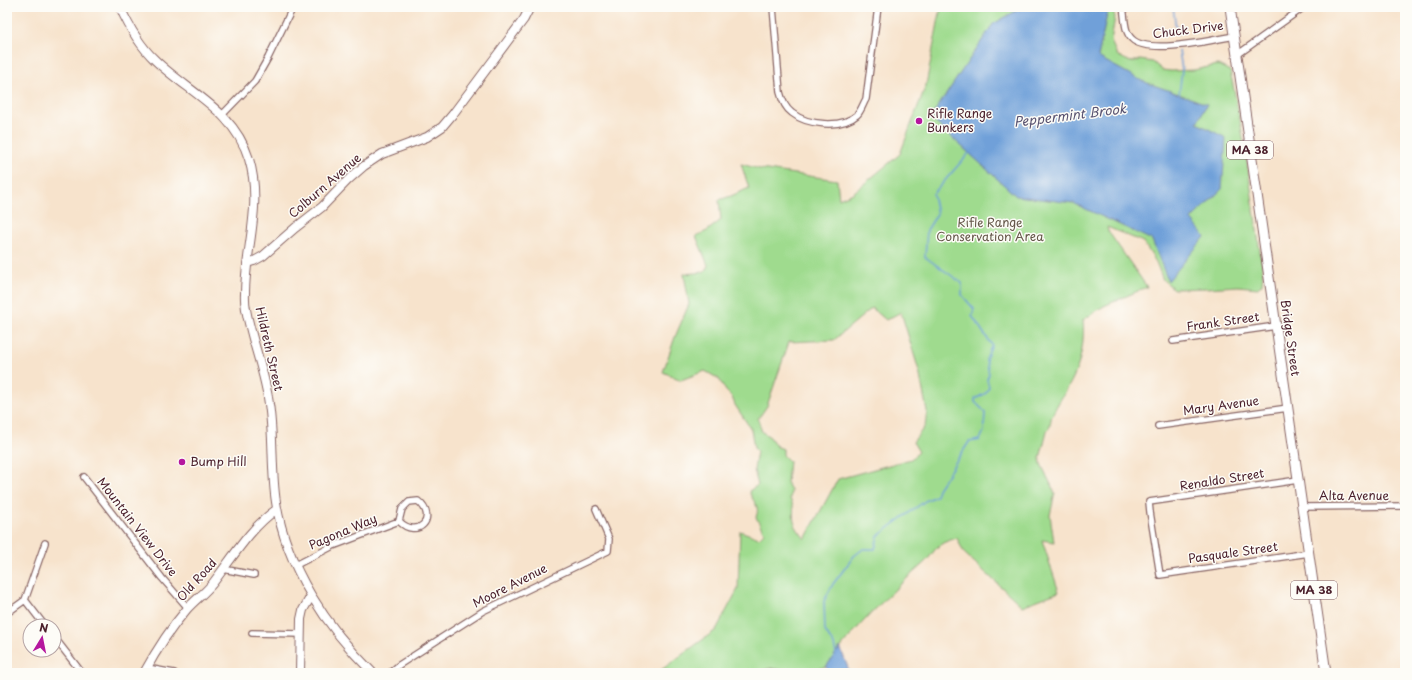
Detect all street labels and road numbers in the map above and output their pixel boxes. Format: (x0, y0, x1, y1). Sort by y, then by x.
street label: Chuck Drive (1151, 16, 1224, 42)
road number: MA 38 (1227, 141, 1273, 159)
street label: Colburn Avenue (284, 148, 365, 222)
street label: Bridge Street (1277, 299, 1305, 377)
street label: Hildreth Street (252, 305, 288, 393)
street label: Frank Street (1185, 307, 1261, 335)
street label: Mary Avenue (1182, 391, 1260, 419)
street label: Renaldo Street (1178, 463, 1265, 495)
street label: Mountain View Drive (93, 473, 182, 580)
street label: Alta Avenue (1319, 486, 1389, 504)
street label: Pagona Way (306, 509, 380, 553)
street label: Pasquale Street (1187, 537, 1279, 567)
street label: Old Road (172, 554, 220, 605)
street label: Moore Avenue (469, 558, 550, 612)
road number: MA 38 (1291, 581, 1337, 599)

